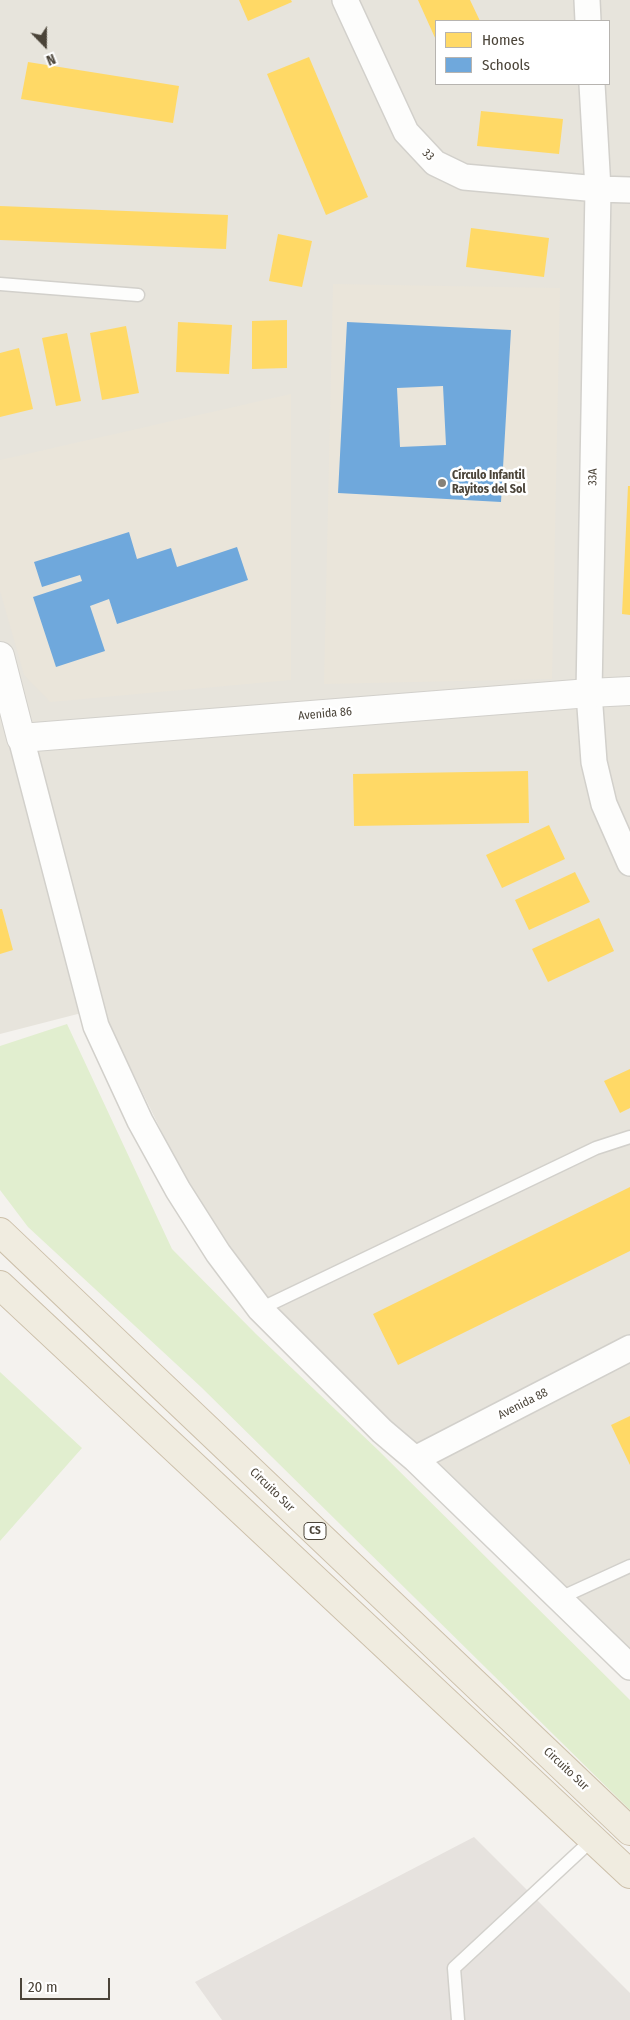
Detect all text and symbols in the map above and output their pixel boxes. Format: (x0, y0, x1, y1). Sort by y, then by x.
north arrow (20, 20, 70, 70)
legend (435, 20, 610, 85)
text: Homes (482, 31, 524, 49)
text: N (44, 50, 58, 69)
text: Schools (482, 56, 530, 74)
street label: 33 (419, 146, 437, 164)
street label: 33A (586, 468, 600, 486)
place label: Círculo Infantil Rayitos del Sol (452, 469, 526, 497)
marker: Círculo Infantil Rayitos del Sol (436, 477, 448, 489)
street label: Avenida 86 (297, 704, 353, 724)
street label: Avenida 88 (496, 1385, 550, 1423)
street label: Circuito Sur (247, 1465, 297, 1515)
road number: CS (304, 1522, 326, 1540)
street label: Circuito Sur (540, 1744, 592, 1794)
scale bar (22, 1968, 112, 2000)
text: 20 m (28, 1978, 58, 1996)

